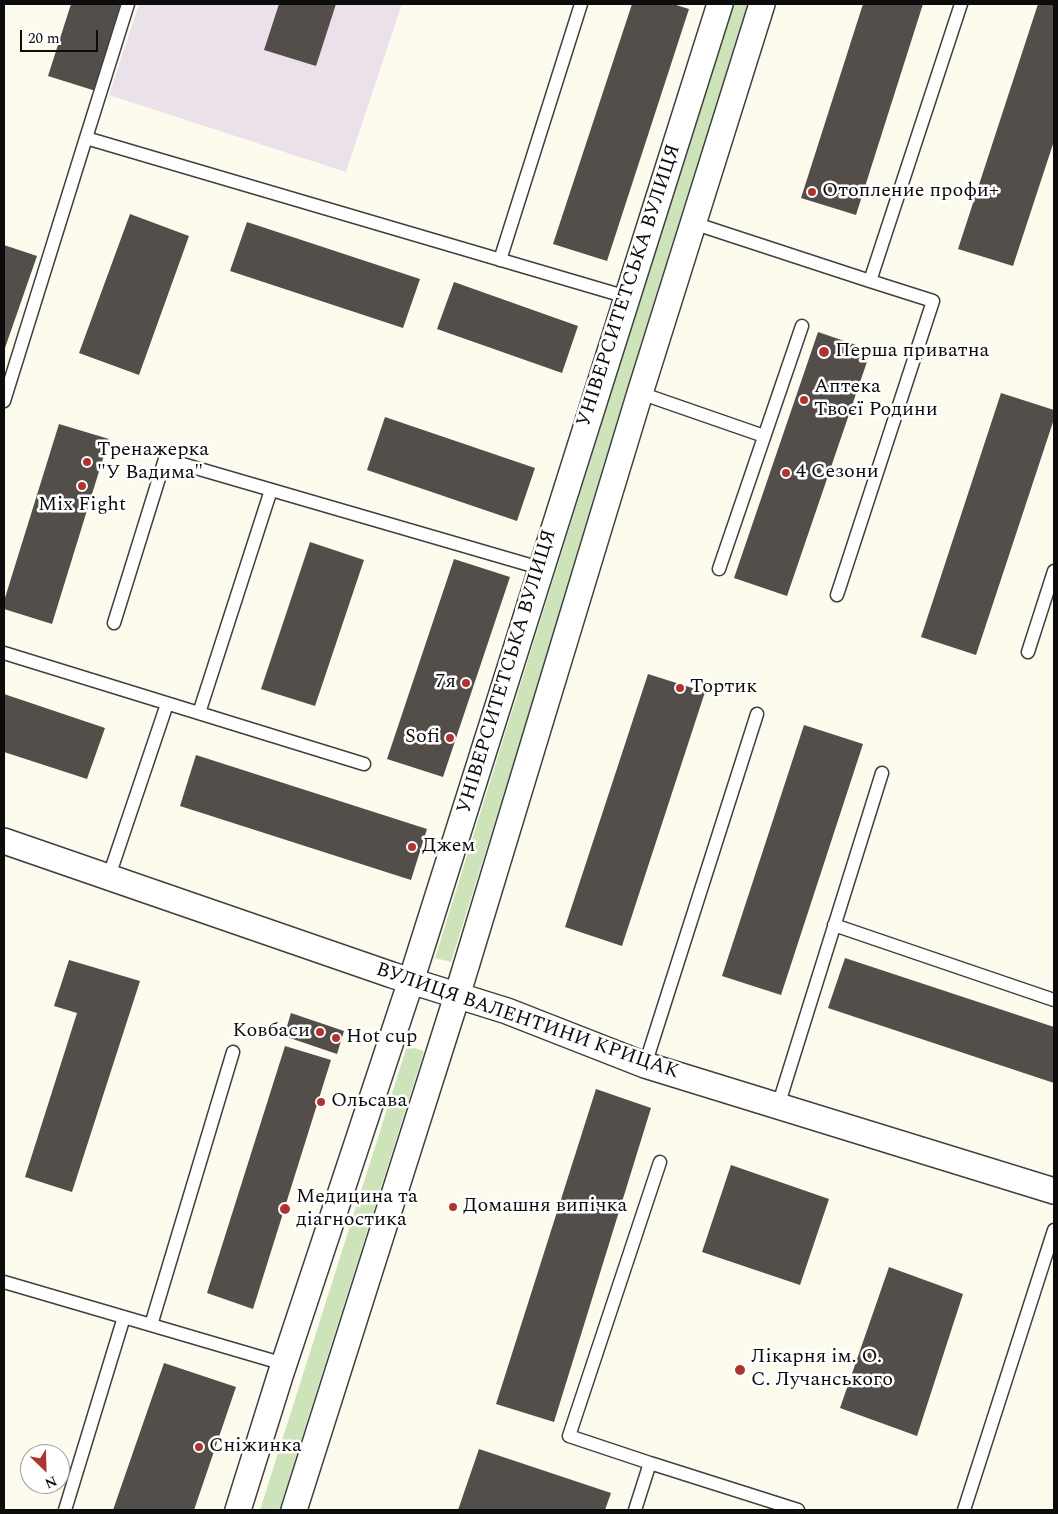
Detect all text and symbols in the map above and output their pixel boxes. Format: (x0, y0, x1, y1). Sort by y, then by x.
scale bar (22, 20, 100, 52)
text: 20 m (28, 27, 60, 50)
street label: УНІВЕРСИТЕТСЬКА ВУЛИЦЯ (573, 142, 687, 430)
place label: Отопление профи+ (822, 180, 999, 204)
marker: Отопление профи+ (806, 186, 818, 198)
place label: Перша приватна (835, 340, 989, 364)
marker: Перша приватна (817, 345, 831, 359)
place label: Аптека Твоєї Родини (814, 376, 938, 423)
marker: Аптека Твоєї Родини (798, 394, 810, 406)
place label: Тренажерка "У Вадима" (97, 439, 209, 486)
marker: Тренажерка "У Вадима" (81, 456, 93, 468)
place label: 4 Сезони (796, 461, 879, 485)
marker: 4 Сезони (780, 467, 792, 479)
marker: Mix Fight (76, 480, 88, 492)
place label: Mix Fight (38, 494, 126, 518)
street label: УНІВЕРСИТЕТСЬКА ВУЛИЦЯ (453, 527, 563, 817)
place label: 7я (435, 671, 456, 695)
place label: Тортик (690, 676, 757, 700)
marker: 7я (460, 677, 472, 689)
marker: Тортик (674, 682, 686, 694)
place label: Sofi (405, 726, 440, 750)
marker: Sofi (444, 732, 456, 744)
place label: Джем (422, 835, 475, 859)
marker: Джем (406, 841, 418, 853)
street label: ВУЛИЦЯ ВАЛЕНТИНИ КРИЦАК (372, 959, 682, 1085)
place label: Ковбаси (233, 1020, 310, 1044)
marker: Ковбаси (314, 1026, 326, 1038)
place label: Hot cup (346, 1026, 417, 1050)
marker: Hot cup (330, 1032, 342, 1044)
place label: Ольсава (331, 1090, 407, 1114)
marker: Ольсава (315, 1096, 327, 1108)
place label: Медицина та діагностика (296, 1186, 418, 1233)
place label: Домашня випічка (463, 1195, 627, 1219)
marker: Домашня випічка (447, 1201, 459, 1213)
marker: Медицина та діагностика (278, 1202, 292, 1216)
place label: Лікарня ім. О. С. Лучанського (751, 1346, 893, 1393)
marker: Лікарня ім. О. С. Лучанського (733, 1363, 747, 1377)
place label: Сніжинка (209, 1435, 302, 1459)
marker: Сніжинка (193, 1441, 205, 1453)
north arrow (20, 1444, 70, 1494)
text: N (41, 1470, 60, 1494)

